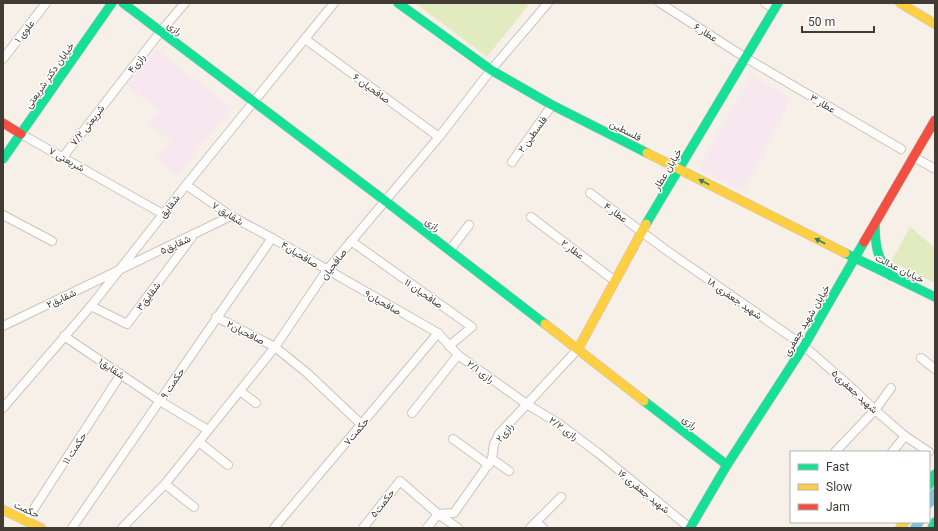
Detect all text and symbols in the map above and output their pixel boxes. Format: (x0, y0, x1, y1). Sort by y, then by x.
scale bar (802, 8, 874, 34)
text: 50 m (808, 14, 835, 32)
street label: علوی ۱ (11, 17, 39, 47)
street label: رازی (163, 19, 185, 40)
street label: عطار ۶ (690, 20, 720, 47)
street label: خیابان دکتر شریعتی (22, 39, 79, 112)
street label: رازی۴ (125, 51, 150, 77)
street label: صافحیان ۶ (349, 71, 393, 108)
street label: عطار ۳ (807, 91, 838, 118)
street label: شریعتی ۷/۲ (67, 102, 109, 150)
street label: فلسطین ۲ (515, 113, 552, 156)
street label: فلسطین (607, 117, 644, 146)
street label: ۷ شریعتی (45, 144, 87, 176)
street label: خیابان عطار (650, 146, 687, 194)
one-way arrow (698, 179, 710, 185)
street label: شقایق (156, 192, 184, 222)
street label: شقایق ۷ (208, 199, 246, 230)
street label: عطار ۴ (600, 199, 630, 227)
street label: رازی (421, 215, 443, 236)
street label: شقایق۵ (158, 232, 193, 259)
street label: عطار ۲ (557, 236, 587, 264)
street label: صافحیان۴ (278, 238, 321, 272)
one-way arrow (814, 238, 826, 244)
street label: صافحیان (317, 246, 351, 283)
street label: خیابان عدالت (872, 251, 927, 288)
street label: شهید جعفری ۱۸ (704, 275, 765, 324)
street label: صافحیان ۱۱ (401, 276, 445, 313)
street label: شقایق۳ (133, 279, 165, 315)
street label: خیابان شهید جعفری (780, 282, 835, 359)
street label: شقایق۲ (44, 286, 79, 313)
street label: صافحیان۹ (361, 287, 403, 320)
street label: صافحیان۲ (224, 317, 267, 349)
street label: شقایق۱ (95, 355, 128, 384)
street label: رازی ۲/۱ (463, 357, 497, 387)
street label: حکمت ۹ (157, 365, 189, 402)
street label: شهید جعفری۵ (827, 367, 881, 418)
street label: رازی (678, 412, 700, 434)
street label: حکمت۷ (341, 414, 374, 449)
street label: رازی ۲/۲ (545, 414, 581, 445)
street label: رازی۲ (493, 420, 517, 446)
street label: حکمت ۱۱ (59, 430, 91, 468)
legend (790, 451, 930, 523)
text: Fast (826, 459, 849, 477)
street label: شهید جعفری ۱۶ (614, 466, 672, 518)
text: Slow (826, 479, 852, 497)
street label: حکمت۵ (367, 486, 399, 521)
street label: حکمت (11, 498, 42, 523)
text: Jam (826, 499, 850, 517)

